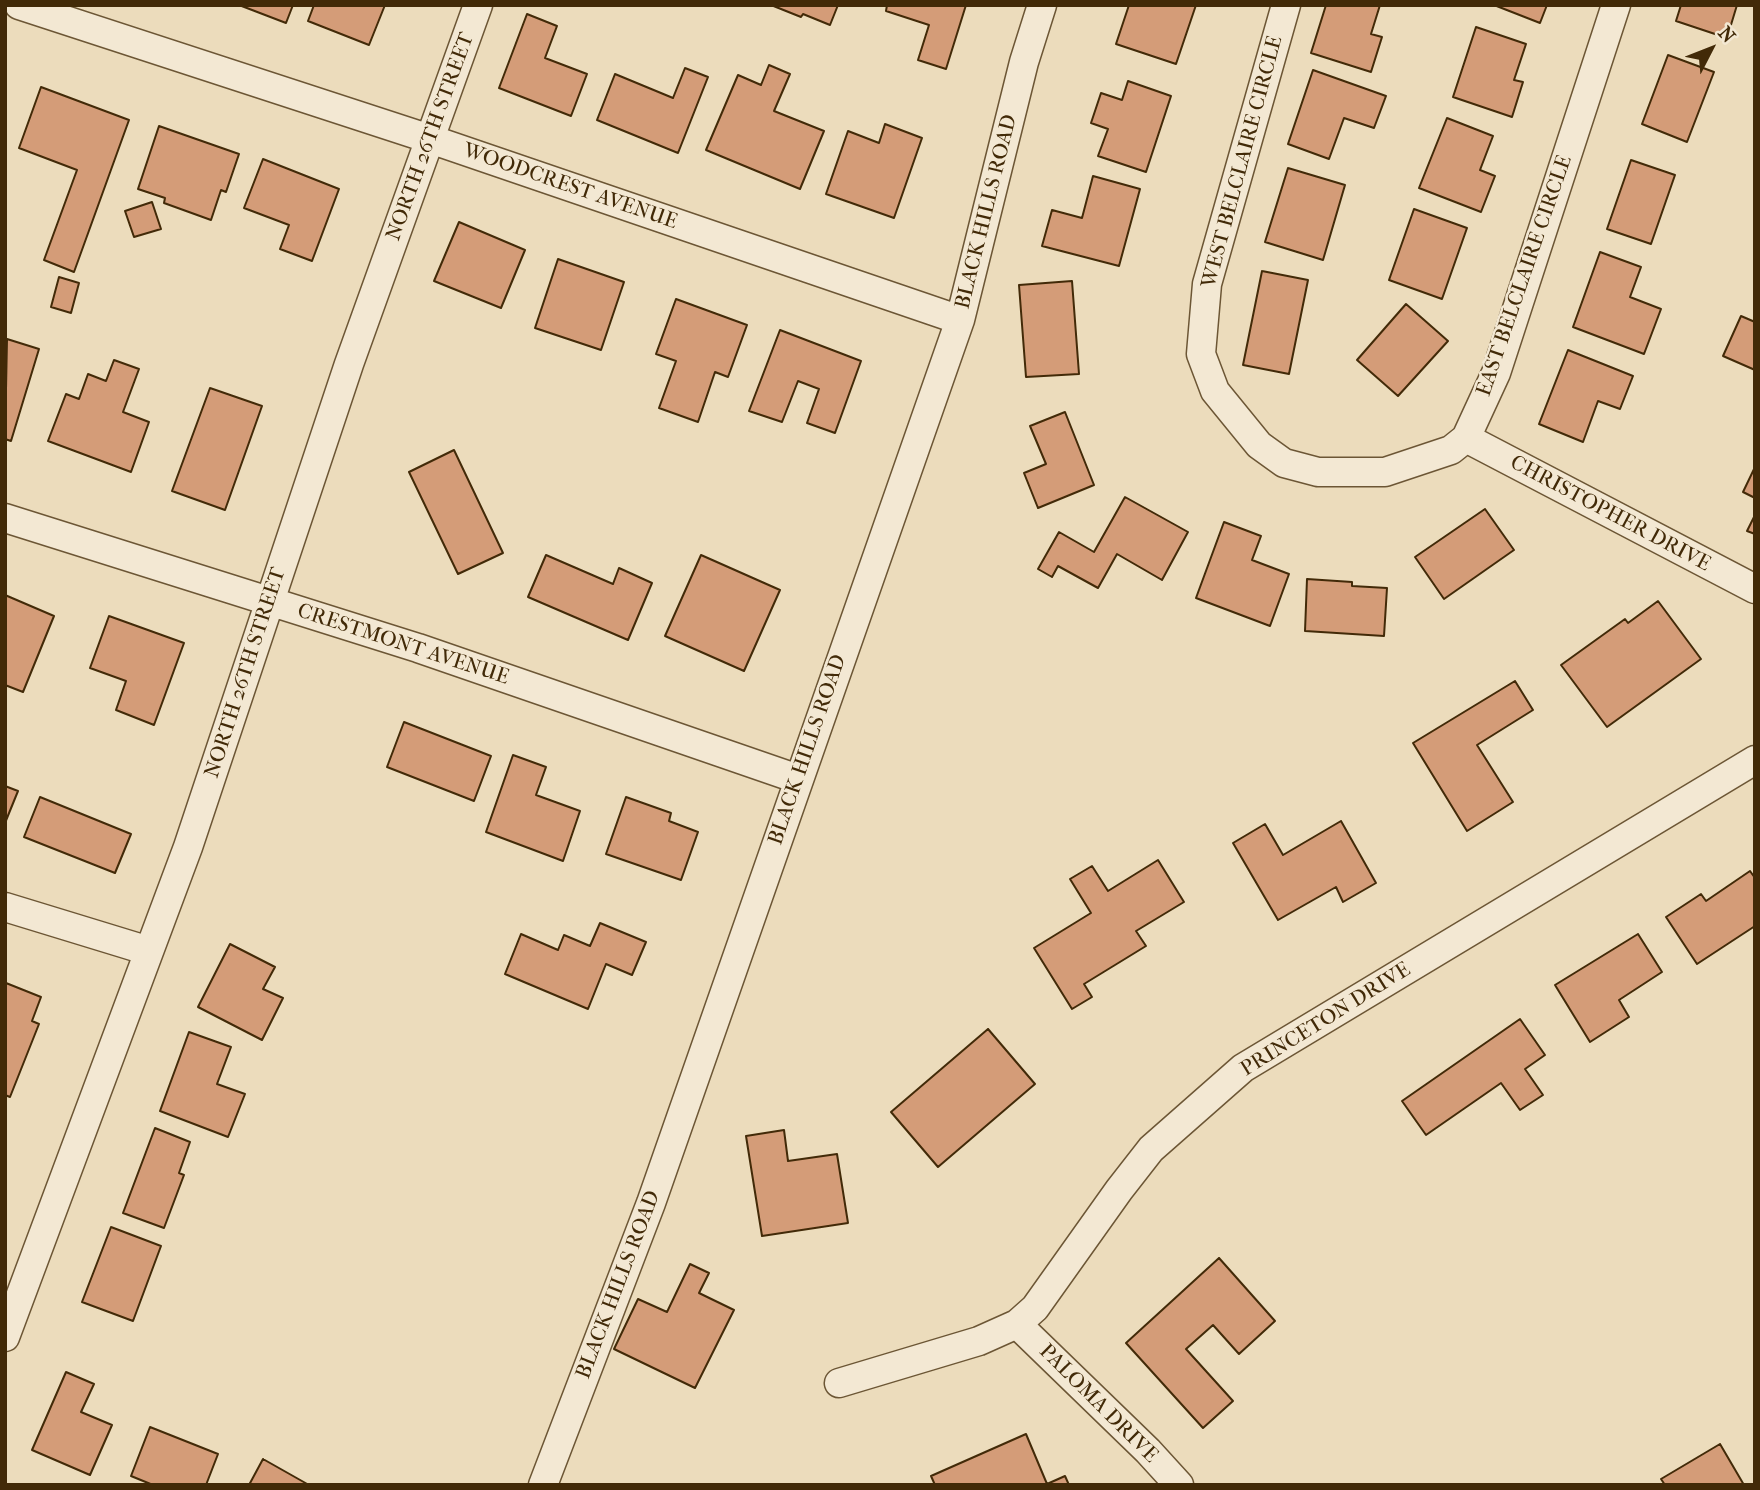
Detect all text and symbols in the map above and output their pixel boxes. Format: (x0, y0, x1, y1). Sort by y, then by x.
north arrow (1676, 14, 1746, 84)
text: N (1714, 22, 1740, 48)
street label: NORTH 26TH STREET (382, 30, 480, 244)
street label: WEST BELCLAIRE CIRCLE (1197, 33, 1289, 291)
street label: BLACK HILLS ROAD (951, 112, 1023, 312)
street label: WOODCREST AVENUE (460, 139, 680, 235)
street label: EAST BELCLAIRE CIRCLE (1472, 152, 1578, 400)
street label: CHRISTOPHER DRIVE (1506, 451, 1714, 577)
street label: NORTH 26TH STREET (200, 565, 292, 781)
street label: CRESTMONT AVENUE (294, 599, 512, 691)
street label: BLACK HILLS ROAD (764, 652, 852, 848)
street label: PRINCETON DRIVE (1236, 958, 1416, 1082)
street label: BLACK HILLS ROAD (571, 1187, 667, 1383)
street label: PALOMA DRIVE (1033, 1339, 1163, 1469)

